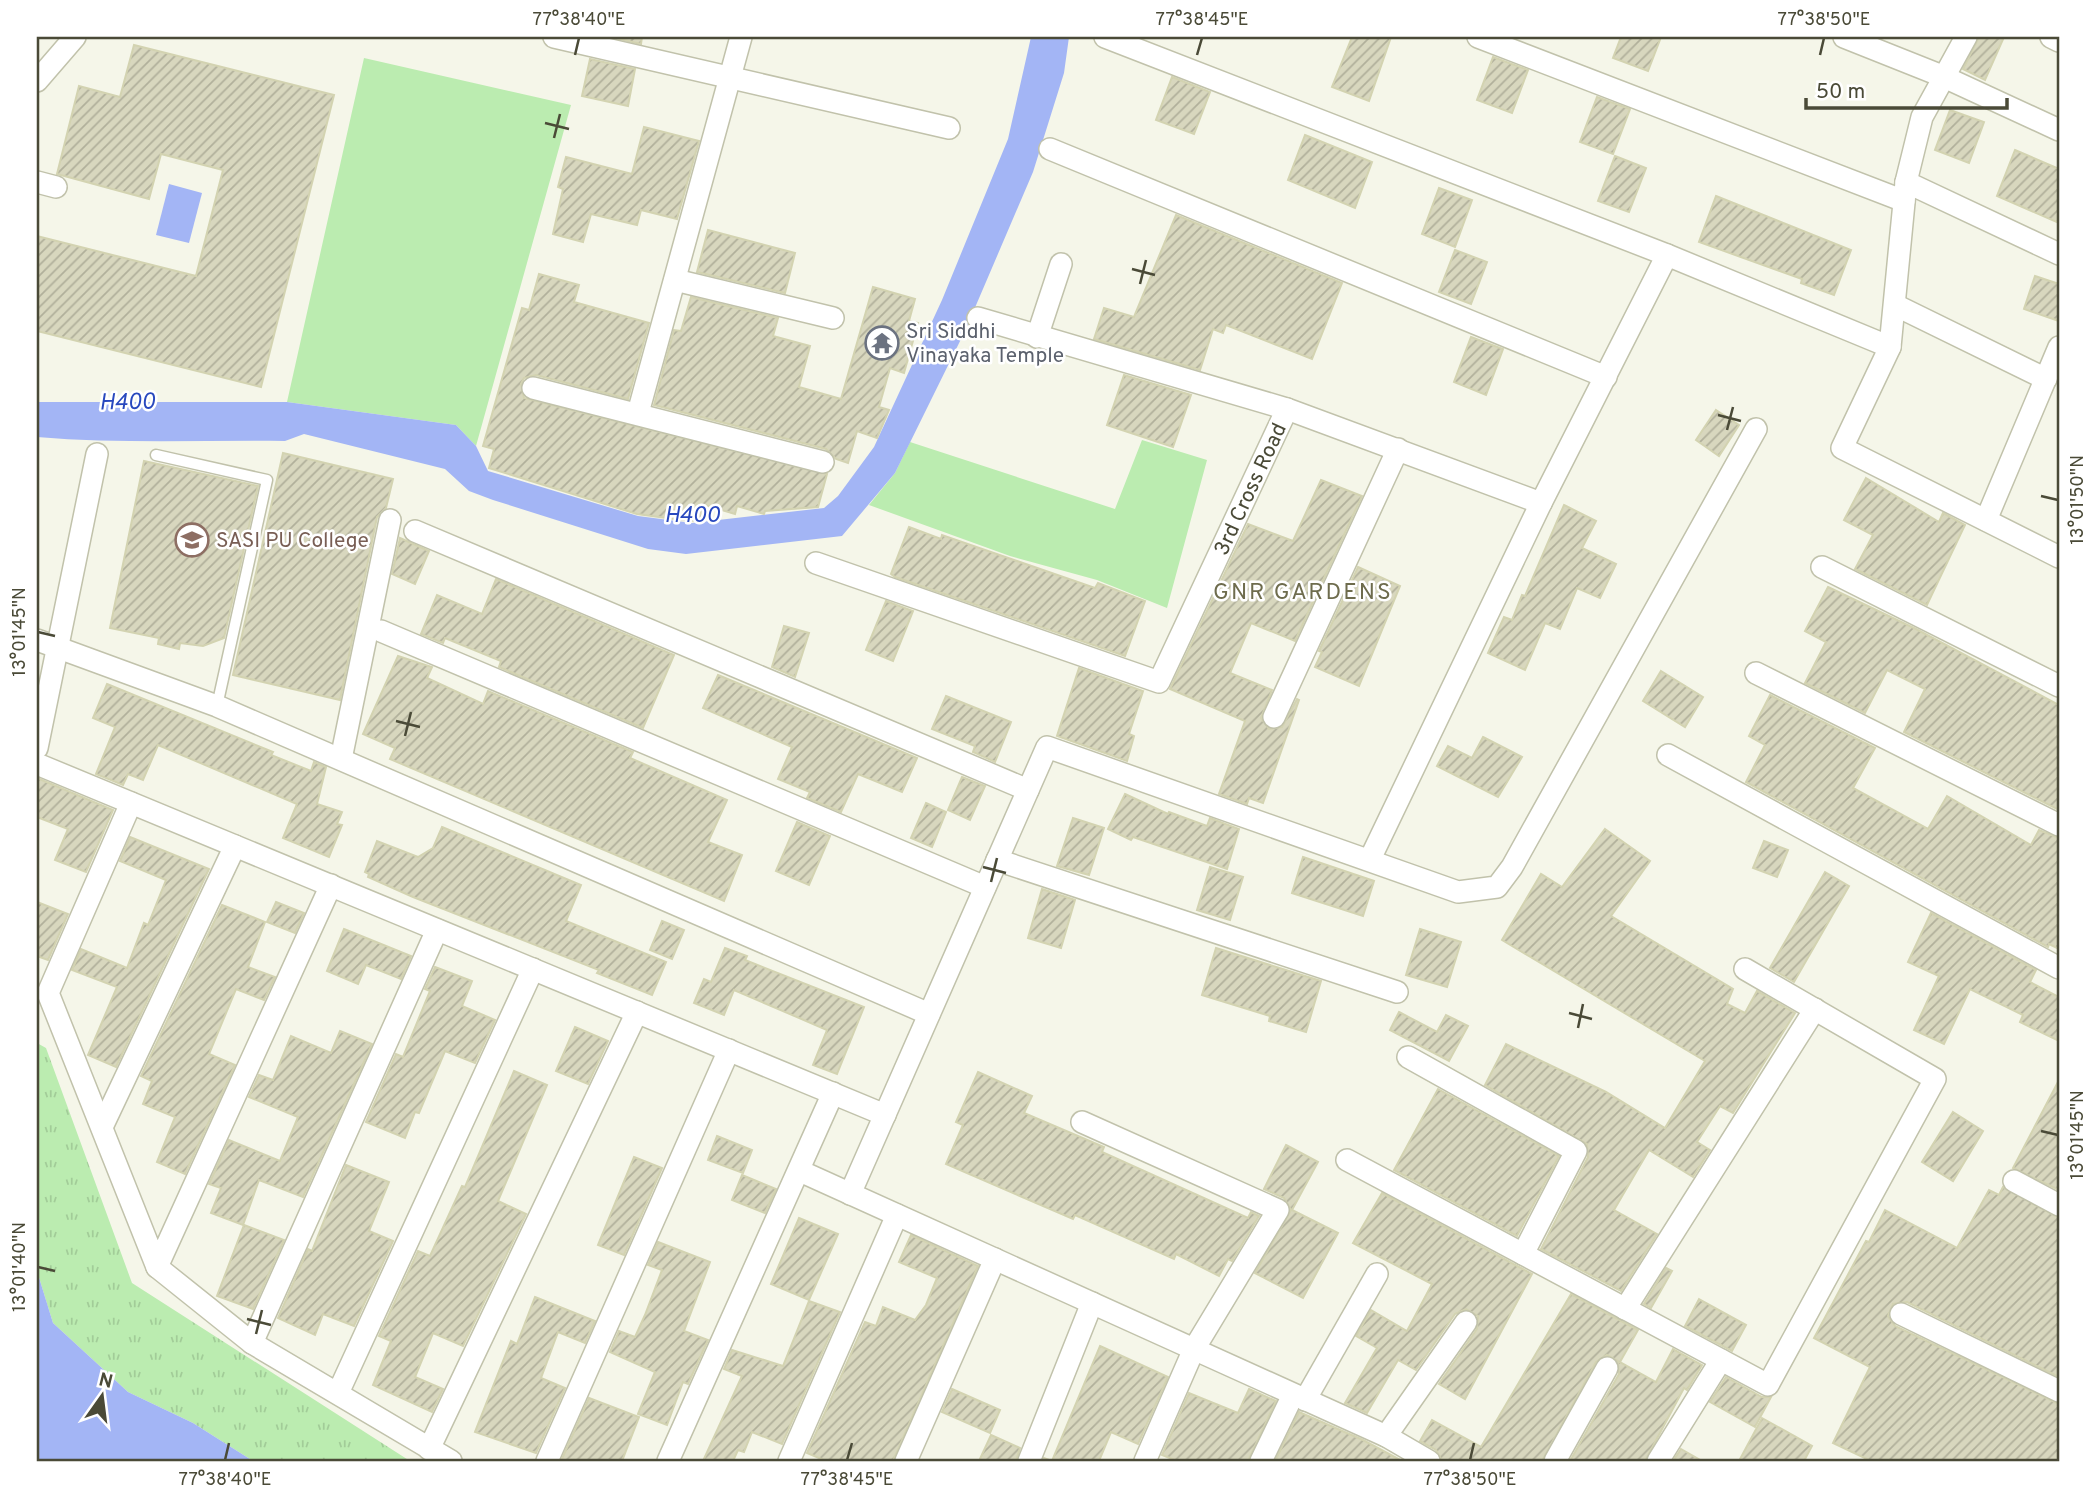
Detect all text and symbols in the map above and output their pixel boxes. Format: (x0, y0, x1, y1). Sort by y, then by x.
text: 77°38'40"E (532, 9, 626, 32)
text: 77°38'45"E (1156, 9, 1248, 32)
text: 77°38'50"E (1777, 9, 1871, 32)
scale bar (1806, 66, 2007, 110)
text: 50 m (1816, 79, 1865, 106)
place label: Sri Siddhi Vinayaka Temple (906, 319, 1064, 370)
temple icon: Sri Siddhi Vinayaka Temple (863, 324, 901, 362)
water label: H400 (99, 389, 155, 418)
street label: 3rd Cross Road (1209, 419, 1294, 560)
text: 13°01'50"N (2067, 455, 2090, 545)
water label: H400 (664, 502, 720, 531)
school or university icon: SASI PU College (173, 521, 211, 559)
place label: SASI PU College (216, 528, 369, 555)
district label: GNR GARDENS (1213, 579, 1393, 608)
text: 13°01'45"N (9, 587, 32, 677)
text: 13°01'45"N (2067, 1090, 2090, 1180)
text: 13°01'40"N (9, 1222, 32, 1312)
north arrow (66, 1362, 136, 1432)
text: N (96, 1368, 115, 1395)
text: 77°38'40"E (178, 1469, 272, 1492)
text: 77°38'45"E (801, 1469, 893, 1492)
text: 77°38'50"E (1423, 1469, 1517, 1492)

